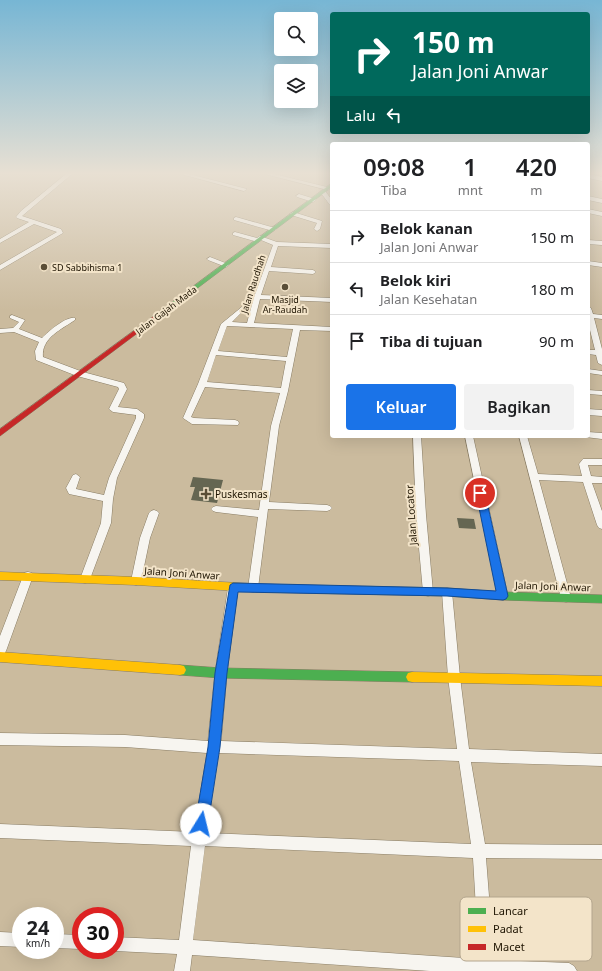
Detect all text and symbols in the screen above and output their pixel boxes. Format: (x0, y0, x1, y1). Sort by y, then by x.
map controls (274, 12, 318, 108)
button: search (274, 12, 318, 56)
text: 150 m (412, 23, 495, 61)
icon: right (346, 28, 398, 80)
text: Jalan Joni Anwar (412, 59, 548, 83)
button: layers (274, 64, 318, 108)
icon: left (383, 104, 405, 126)
text: Lalu (346, 105, 375, 125)
text: 09:08 (363, 150, 425, 183)
text: 1 (463, 150, 477, 183)
text: 420 (516, 150, 557, 183)
text: Tiba (381, 181, 407, 199)
text: mnt (458, 181, 483, 199)
text: m (530, 181, 542, 199)
text: Belok kanan (380, 218, 473, 238)
icon: right (346, 226, 368, 248)
text: 150 m (530, 227, 574, 247)
text: Jalan Joni Anwar (380, 238, 478, 256)
street label: Jalan Raudhah (237, 253, 269, 316)
place label: SD Sabbihisma 1 (52, 261, 122, 274)
marker: SD Sabbihisma 1 (39, 262, 49, 272)
text: Belok kiri (380, 270, 451, 290)
icon: left (346, 278, 368, 300)
text: 180 m (530, 279, 574, 299)
marker: Masjid Ar-Raudah (280, 282, 290, 292)
street label: Jalan Gajah Mada (132, 283, 199, 338)
text: Jalan Kesehatan (380, 290, 477, 308)
place label: Masjid Ar-Raudah (263, 293, 307, 316)
icon: arrive (346, 330, 368, 352)
text: Tiba di tujuan (380, 331, 483, 351)
text: 90 m (539, 331, 574, 351)
button: Keluar (346, 384, 456, 430)
button: Bagikan (464, 384, 574, 430)
pin (463, 476, 497, 510)
icon: arrive (469, 482, 491, 504)
street label: Jalan Locator (402, 484, 420, 547)
place label: Puskesmas (215, 487, 268, 501)
marker: Puskesmas (200, 488, 212, 500)
street label: Jalan Joni Anwar (143, 563, 220, 583)
street label: Jalan Joni Anwar (514, 578, 591, 594)
position arrow (180, 803, 222, 845)
legend (460, 897, 592, 961)
text: Lancar (493, 903, 528, 918)
speed limit sign: 30 (72, 907, 124, 959)
text: 24 (27, 914, 49, 941)
text: Padat (493, 921, 523, 936)
text: km/h (26, 936, 50, 950)
text: Macet (493, 939, 525, 954)

